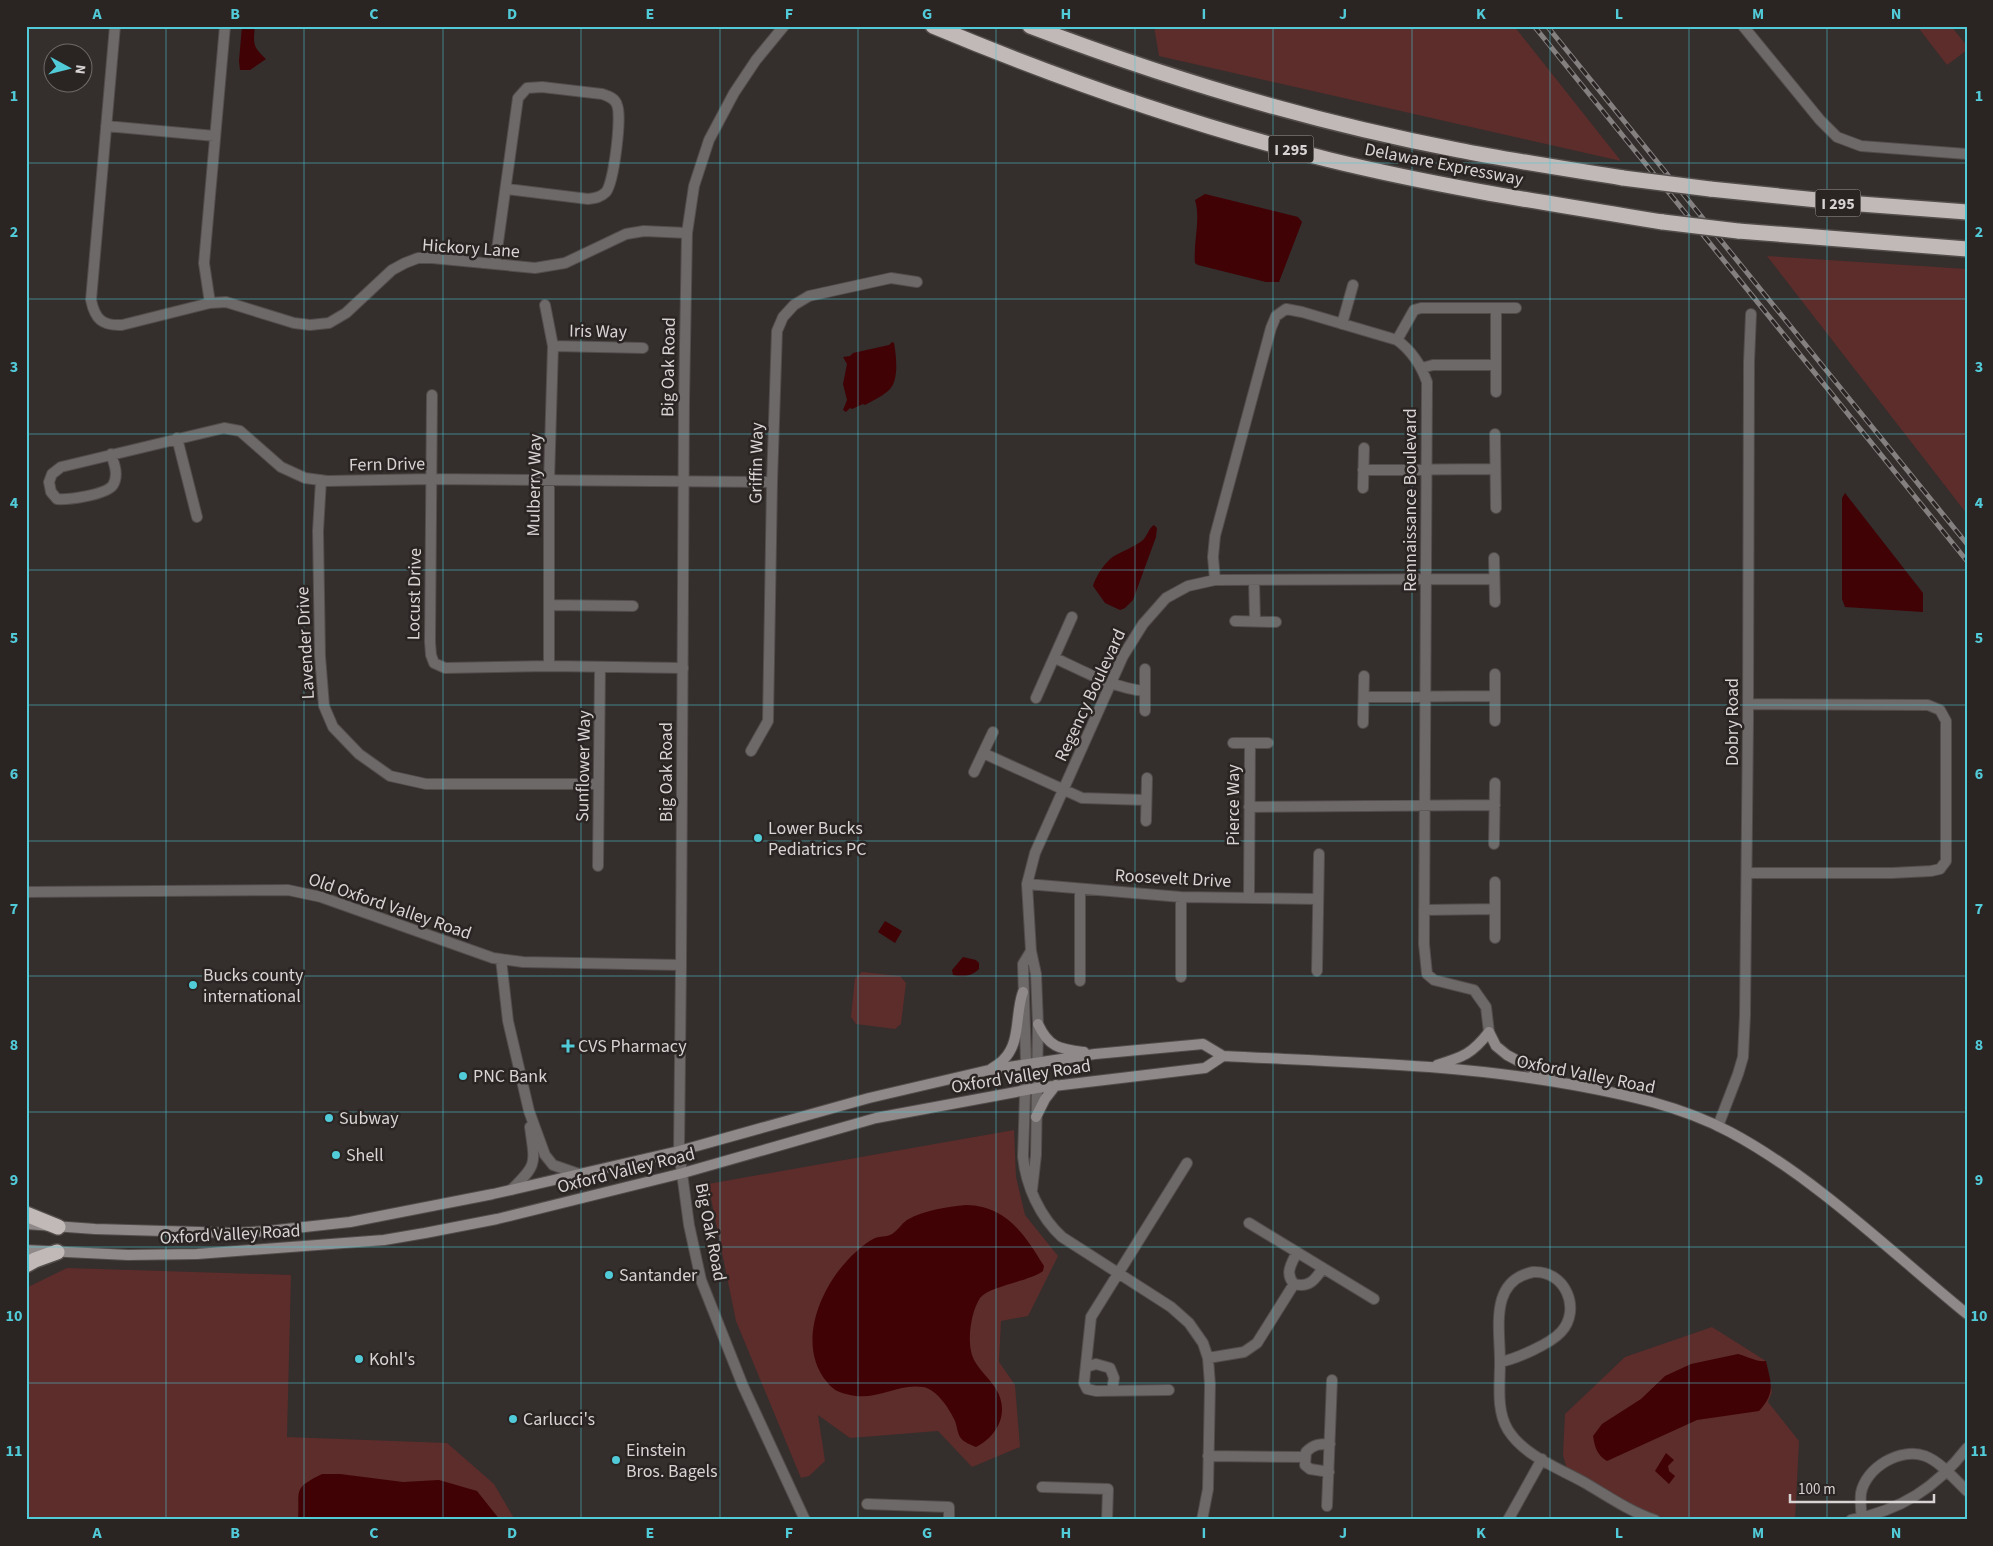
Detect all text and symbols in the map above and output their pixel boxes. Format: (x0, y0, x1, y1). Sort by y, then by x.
text: A (91, 3, 102, 25)
text: B (230, 3, 240, 25)
text: C (369, 3, 379, 25)
text: D (507, 3, 517, 25)
text: E (646, 3, 654, 25)
text: F (785, 3, 793, 25)
text: G (922, 3, 932, 25)
text: H (1061, 3, 1071, 25)
text: I (1202, 3, 1206, 25)
text: J (1339, 3, 1347, 25)
text: K (1476, 3, 1486, 25)
text: L (1615, 3, 1623, 25)
text: M (1752, 3, 1764, 25)
text: N (1891, 3, 1901, 25)
north arrow (42, 42, 92, 92)
text: N (69, 64, 90, 75)
text: 1 (10, 85, 18, 107)
text: 1 (1975, 85, 1983, 107)
road number: I 295 (1268, 136, 1314, 162)
street label: Delaware Expressway (1362, 137, 1526, 192)
road number: I 295 (1816, 190, 1860, 217)
text: 2 (10, 221, 18, 243)
text: 2 (1975, 221, 1983, 243)
street label: Hickory Lane (421, 233, 521, 264)
street label: Big Oak Road (655, 317, 682, 417)
street label: Iris Way (569, 318, 628, 345)
text: 3 (10, 356, 18, 378)
text: 3 (1975, 356, 1983, 378)
street label: Rennaissance Boulevard (1398, 408, 1423, 592)
street label: Griffin Way (743, 422, 770, 504)
street label: Mulberry Way (521, 433, 548, 537)
street label: Fern Drive (349, 451, 425, 478)
text: 4 (10, 492, 19, 514)
text: 4 (1975, 492, 1984, 514)
street label: Locust Drive (401, 548, 428, 640)
street label: Lavender Drive (290, 586, 321, 700)
street label: Regency Boulevard (1049, 625, 1132, 766)
text: 5 (10, 627, 18, 649)
text: 5 (1975, 627, 1983, 649)
street label: Dobry Road (1720, 678, 1745, 766)
street label: Sunflower Way (570, 709, 597, 822)
street label: Big Oak Road (654, 722, 679, 822)
text: 6 (10, 763, 18, 785)
text: 6 (1975, 763, 1983, 785)
street label: Pierce Way (1221, 764, 1246, 846)
place label: Lower Bucks Pediatrics PC (768, 816, 867, 862)
marker: Lower Bucks Pediatrics PC (752, 832, 764, 844)
street label: Roosevelt Drive (1114, 863, 1232, 894)
street label: Old Oxford Valley Road (305, 867, 475, 946)
text: 7 (10, 898, 18, 920)
text: 7 (1975, 898, 1983, 920)
place label: Bucks county international (203, 963, 304, 1009)
marker: Bucks county international (187, 979, 199, 991)
text: 8 (10, 1034, 18, 1056)
place label: CVS Pharmacy (578, 1034, 687, 1059)
text: 8 (1975, 1034, 1983, 1056)
marker: CVS Pharmacy (562, 1040, 574, 1052)
street label: Oxford Valley Road (1514, 1049, 1658, 1100)
street label: Oxford Valley Road (949, 1053, 1093, 1100)
place label: PNC Bank (473, 1064, 547, 1089)
marker: PNC Bank (457, 1070, 469, 1082)
place label: Subway (339, 1106, 399, 1131)
marker: Subway (323, 1112, 335, 1124)
street label: Oxford Valley Road (555, 1141, 698, 1200)
place label: Shell (346, 1143, 384, 1168)
marker: Shell (330, 1149, 342, 1161)
text: 9 (10, 1169, 18, 1191)
text: 9 (1975, 1169, 1983, 1191)
street label: Big Oak Road (689, 1181, 732, 1283)
street label: Oxford Valley Road (159, 1218, 301, 1251)
place label: Santander (619, 1263, 698, 1288)
marker: Santander (603, 1269, 615, 1281)
text: 10 (6, 1305, 22, 1327)
text: 10 (1971, 1305, 1987, 1327)
place label: Kohl's (369, 1347, 415, 1372)
marker: Kohl's (353, 1353, 365, 1365)
place label: Carlucci's (523, 1407, 595, 1432)
marker: Carlucci's (507, 1413, 519, 1425)
place label: Einstein Bros. Bagels (626, 1438, 718, 1484)
text: 11 (6, 1440, 22, 1462)
text: 11 (1971, 1440, 1987, 1462)
marker: Einstein Bros. Bagels (610, 1454, 622, 1466)
scale bar (1790, 1471, 1934, 1503)
text: 100 m (1798, 1479, 1836, 1500)
text: A (91, 1522, 102, 1544)
text: B (230, 1522, 240, 1544)
text: C (369, 1522, 379, 1544)
text: D (507, 1522, 517, 1544)
text: E (646, 1522, 654, 1544)
text: F (785, 1522, 793, 1544)
text: G (922, 1522, 932, 1544)
text: H (1061, 1522, 1071, 1544)
text: I (1202, 1522, 1206, 1544)
text: J (1339, 1522, 1347, 1544)
text: K (1476, 1522, 1486, 1544)
text: L (1615, 1522, 1623, 1544)
text: M (1752, 1522, 1764, 1544)
text: N (1891, 1522, 1901, 1544)

